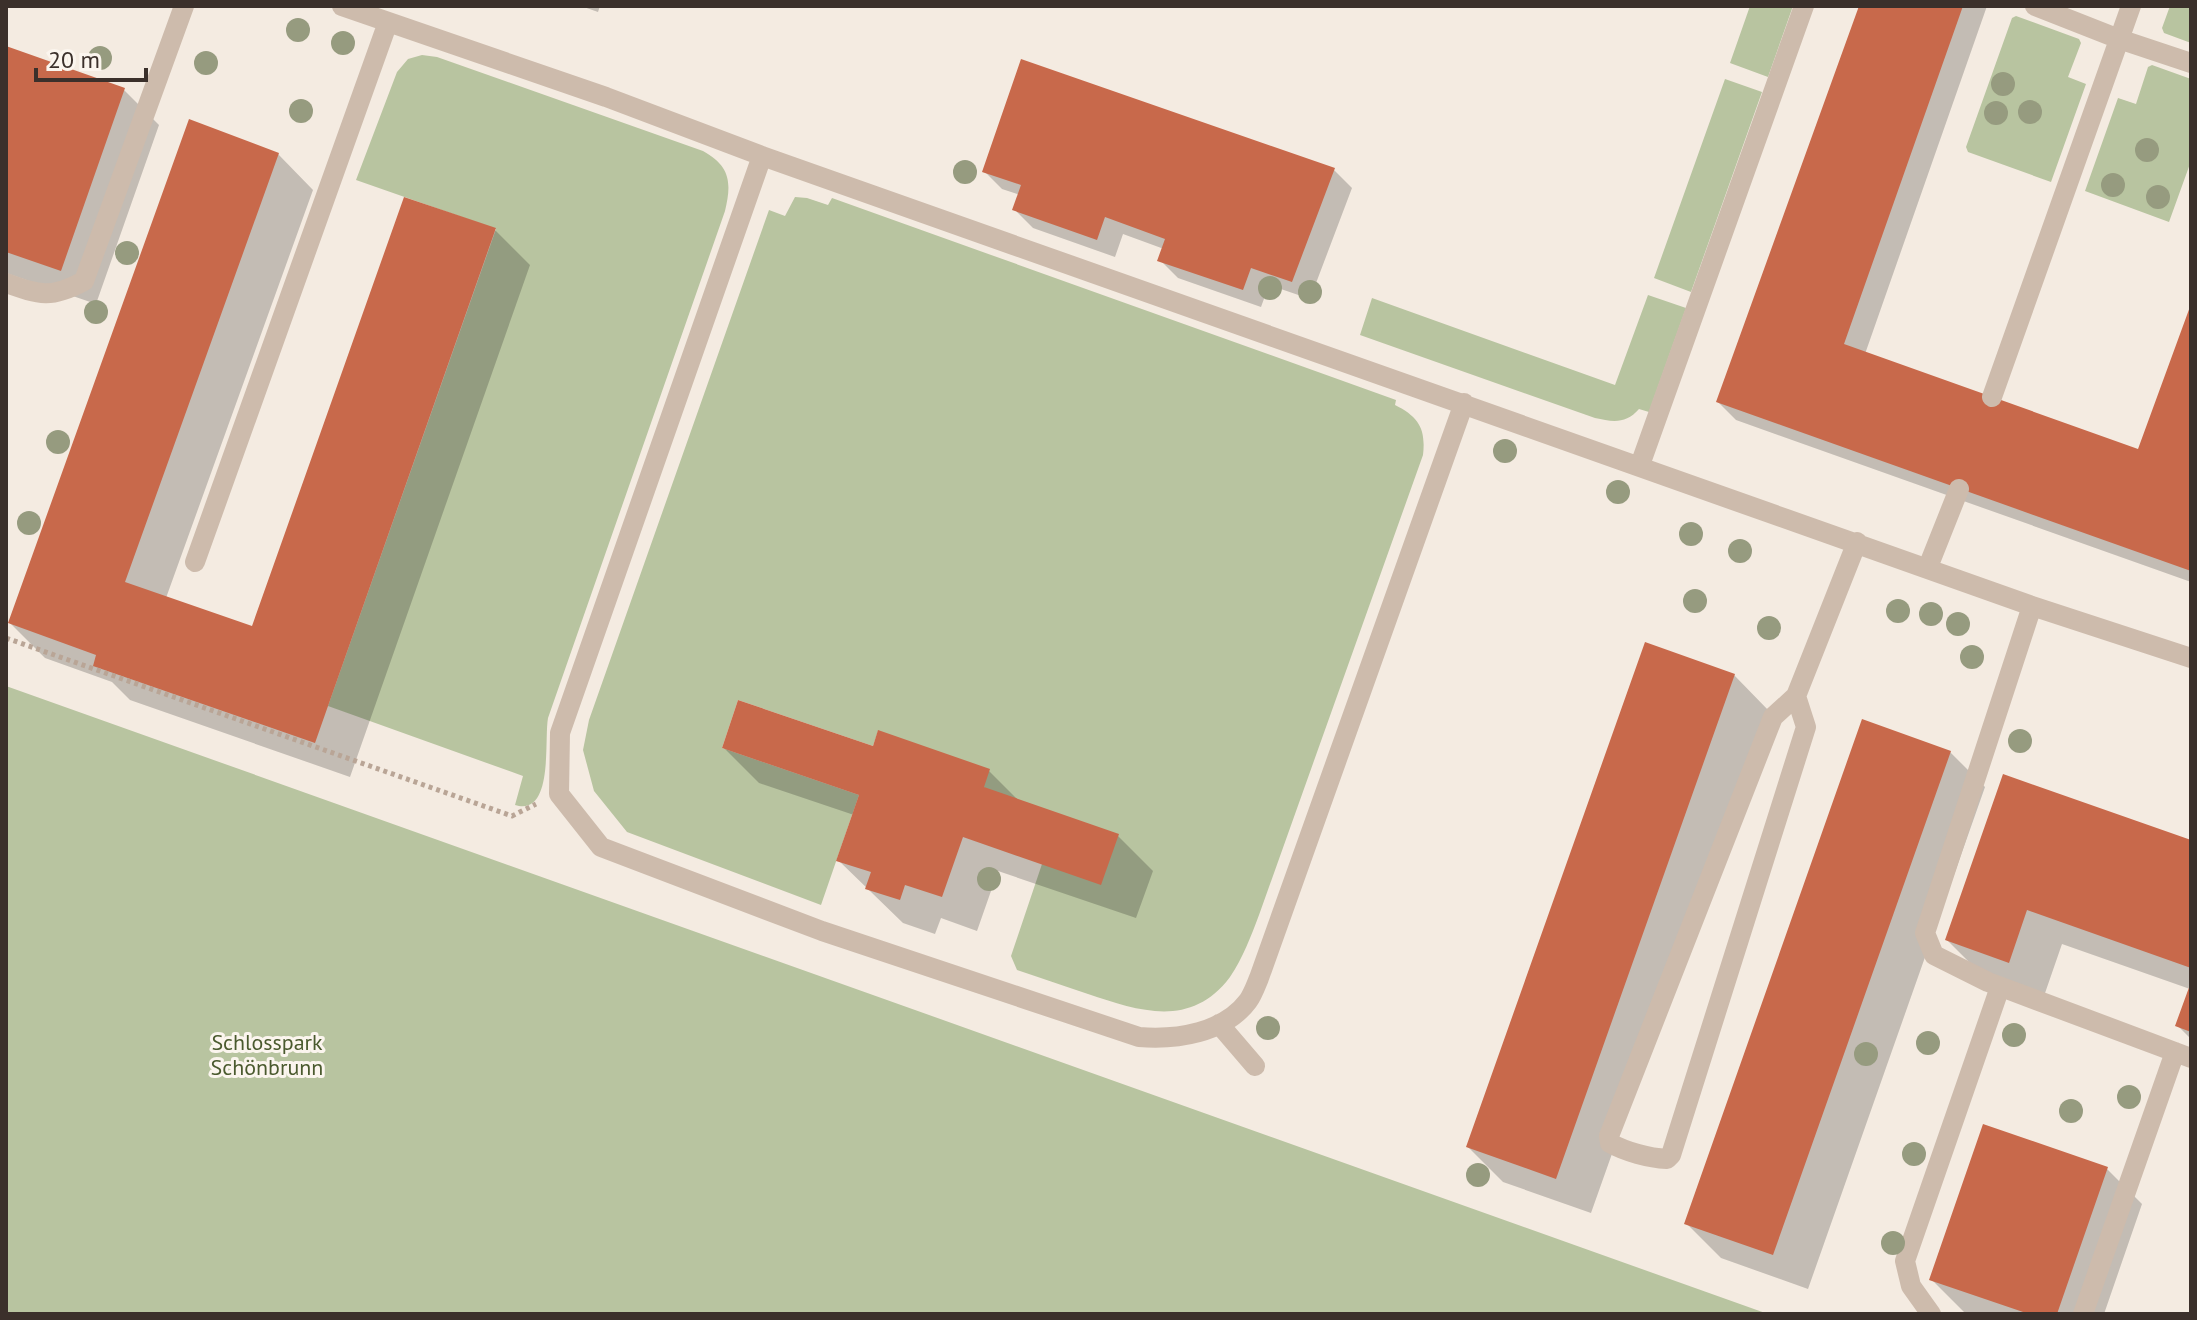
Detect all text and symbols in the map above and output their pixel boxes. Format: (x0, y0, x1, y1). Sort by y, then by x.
scale bar (36, 32, 146, 82)
text: 20 m (48, 44, 100, 75)
park label: Schlosspark Schönbrunn (211, 1028, 323, 1081)

